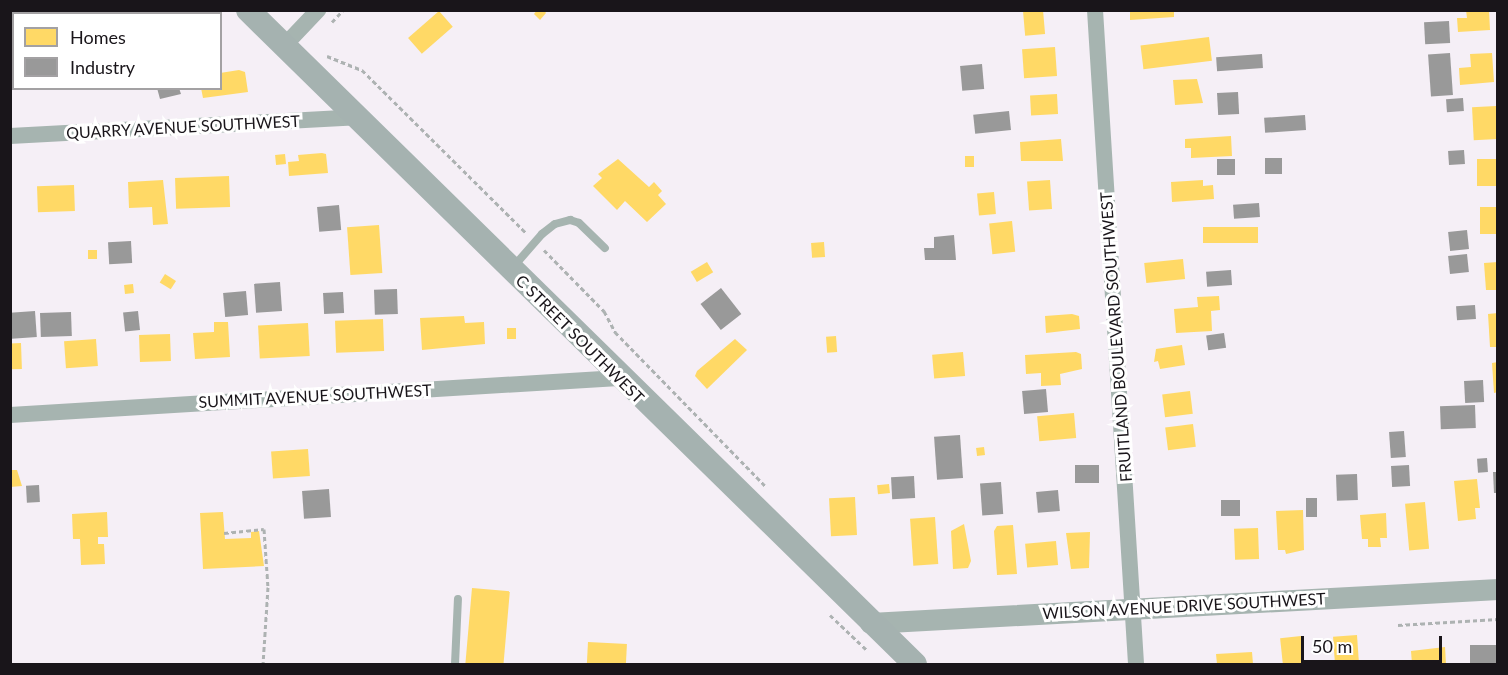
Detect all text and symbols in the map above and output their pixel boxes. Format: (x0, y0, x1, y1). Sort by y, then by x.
legend (12, 12, 222, 90)
text: Homes (70, 26, 126, 48)
text: Industry (70, 56, 135, 78)
street label: QUARRY AVENUE SOUTHWEST (65, 111, 301, 143)
street label: FRUITLAND BOULEVARD SOUTHWEST (1096, 191, 1136, 483)
street label: C STREET SOUTHWEST (512, 271, 648, 407)
street label: SUMMIT AVENUE SOUTHWEST (197, 380, 433, 412)
street label: WILSON AVENUE DRIVE SOUTHWEST (1042, 589, 1326, 623)
scale bar (1304, 624, 1445, 662)
text: 50 m (1312, 635, 1352, 657)

